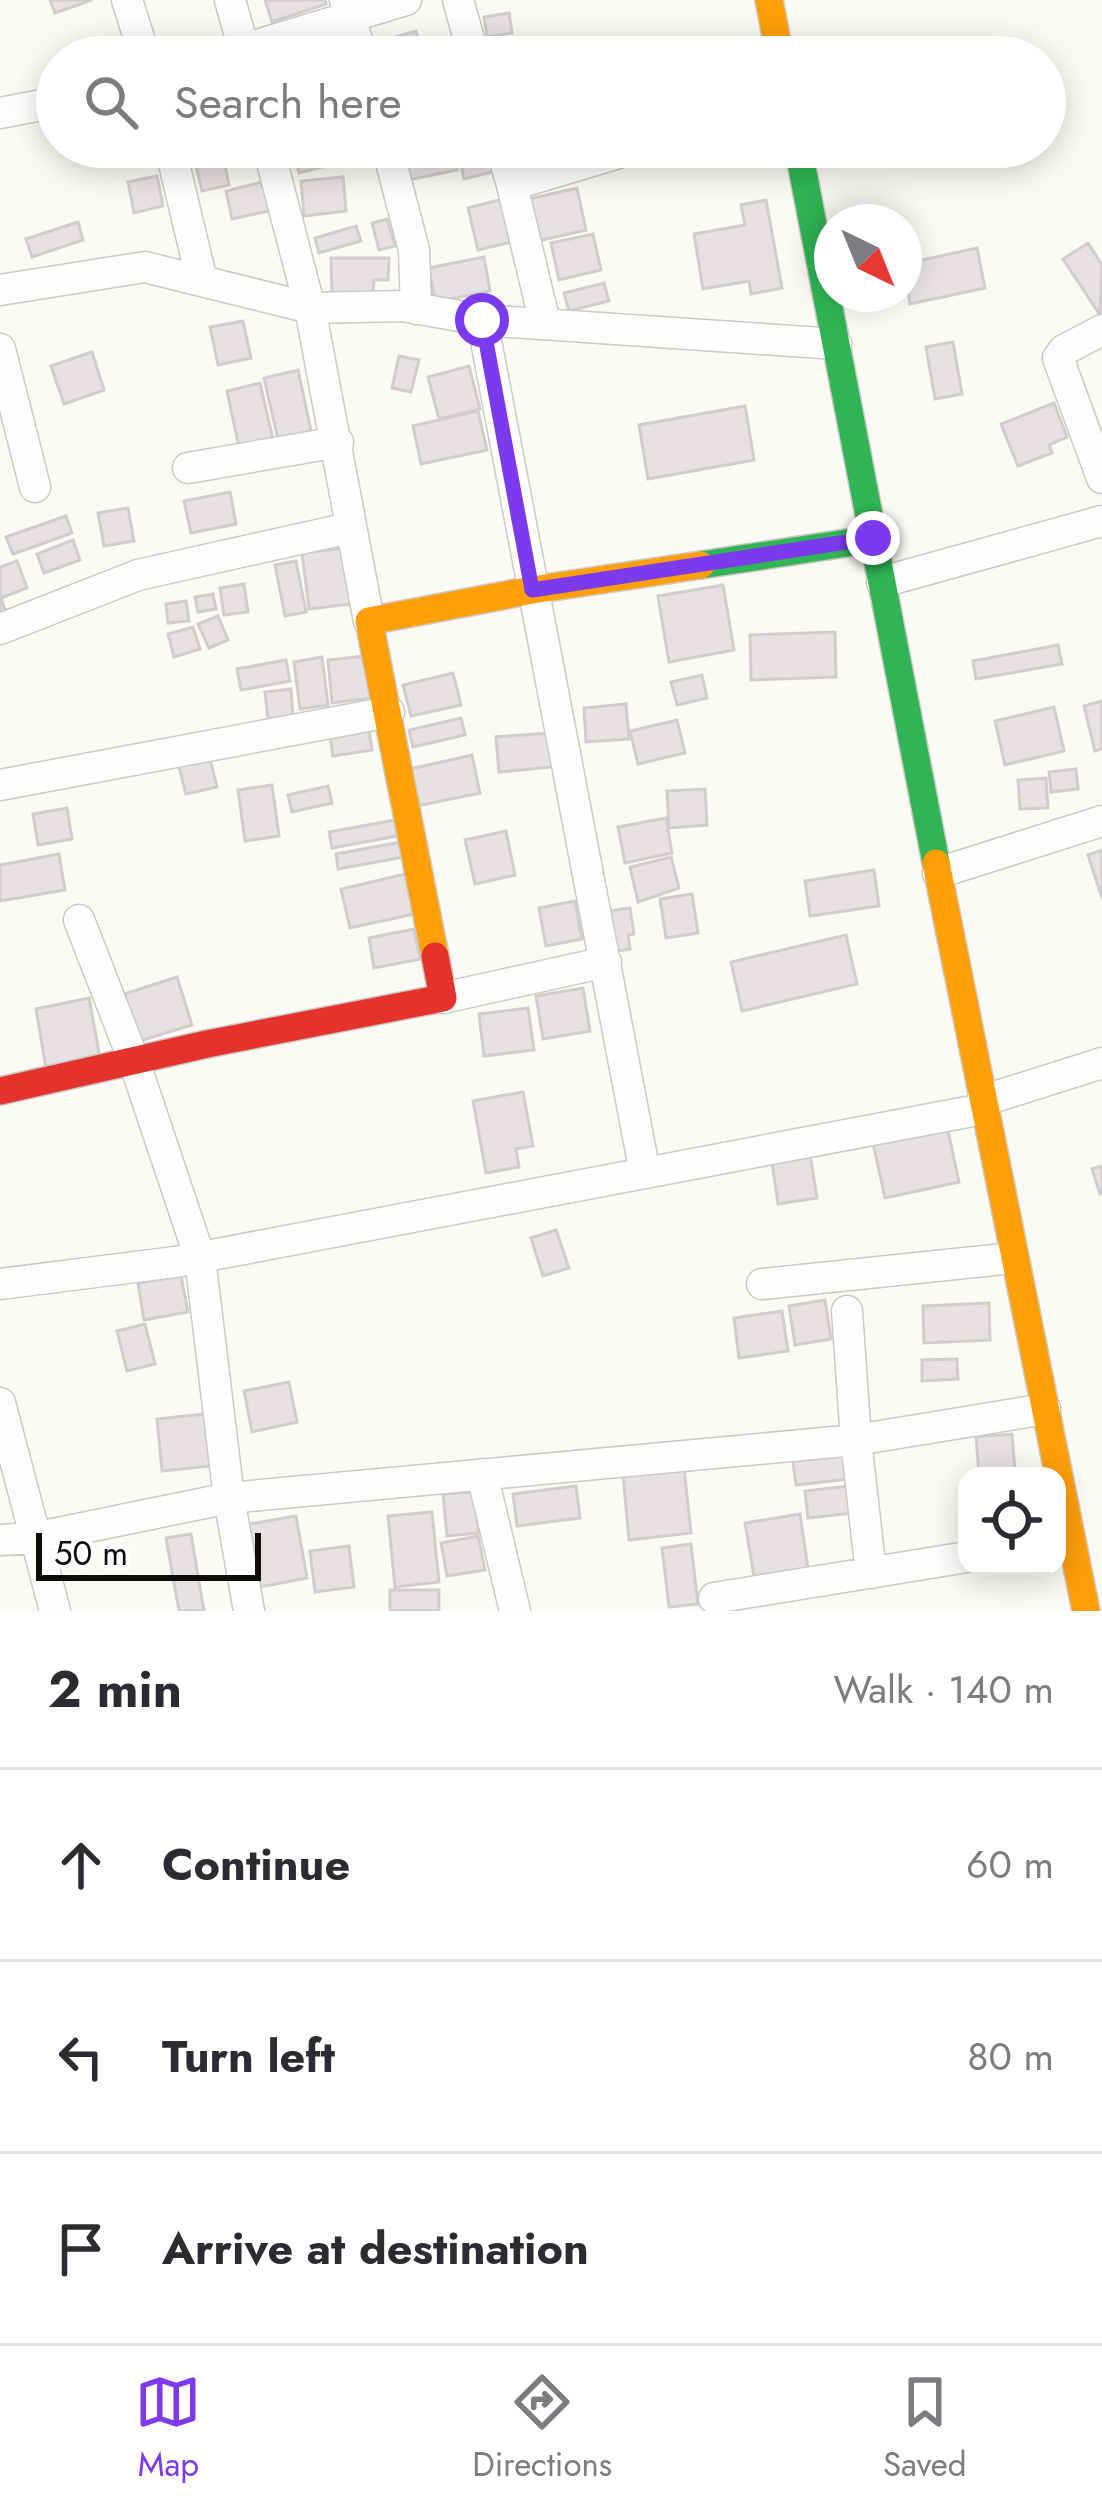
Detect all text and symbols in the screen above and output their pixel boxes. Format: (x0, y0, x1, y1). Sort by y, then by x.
search box (36, 36, 1066, 168)
icon: search (78, 69, 144, 135)
text: Search here (174, 70, 402, 135)
north arrow (814, 204, 922, 312)
route start (455, 293, 509, 347)
route end (846, 511, 900, 565)
map controls (958, 1467, 1066, 1575)
button: locate (958, 1467, 1066, 1575)
scale bar (36, 1527, 261, 1580)
text: 50 m (54, 1530, 128, 1577)
text: 2 min (48, 1652, 182, 1726)
text: Walk · 140 m (833, 1661, 1054, 1718)
icon: ahead (48, 1832, 114, 1898)
text: Continue (162, 1832, 350, 1897)
text: 60 m (966, 1836, 1054, 1893)
icon: left (48, 2024, 114, 2090)
text: Turn left (162, 2024, 335, 2089)
text: 80 m (967, 2028, 1054, 2085)
icon: arrive (48, 2216, 114, 2282)
text: Arrive at destination (162, 2216, 589, 2281)
tab: Map (135, 2369, 201, 2488)
tab: Directions (472, 2369, 612, 2488)
tab: Saved (883, 2369, 967, 2488)

